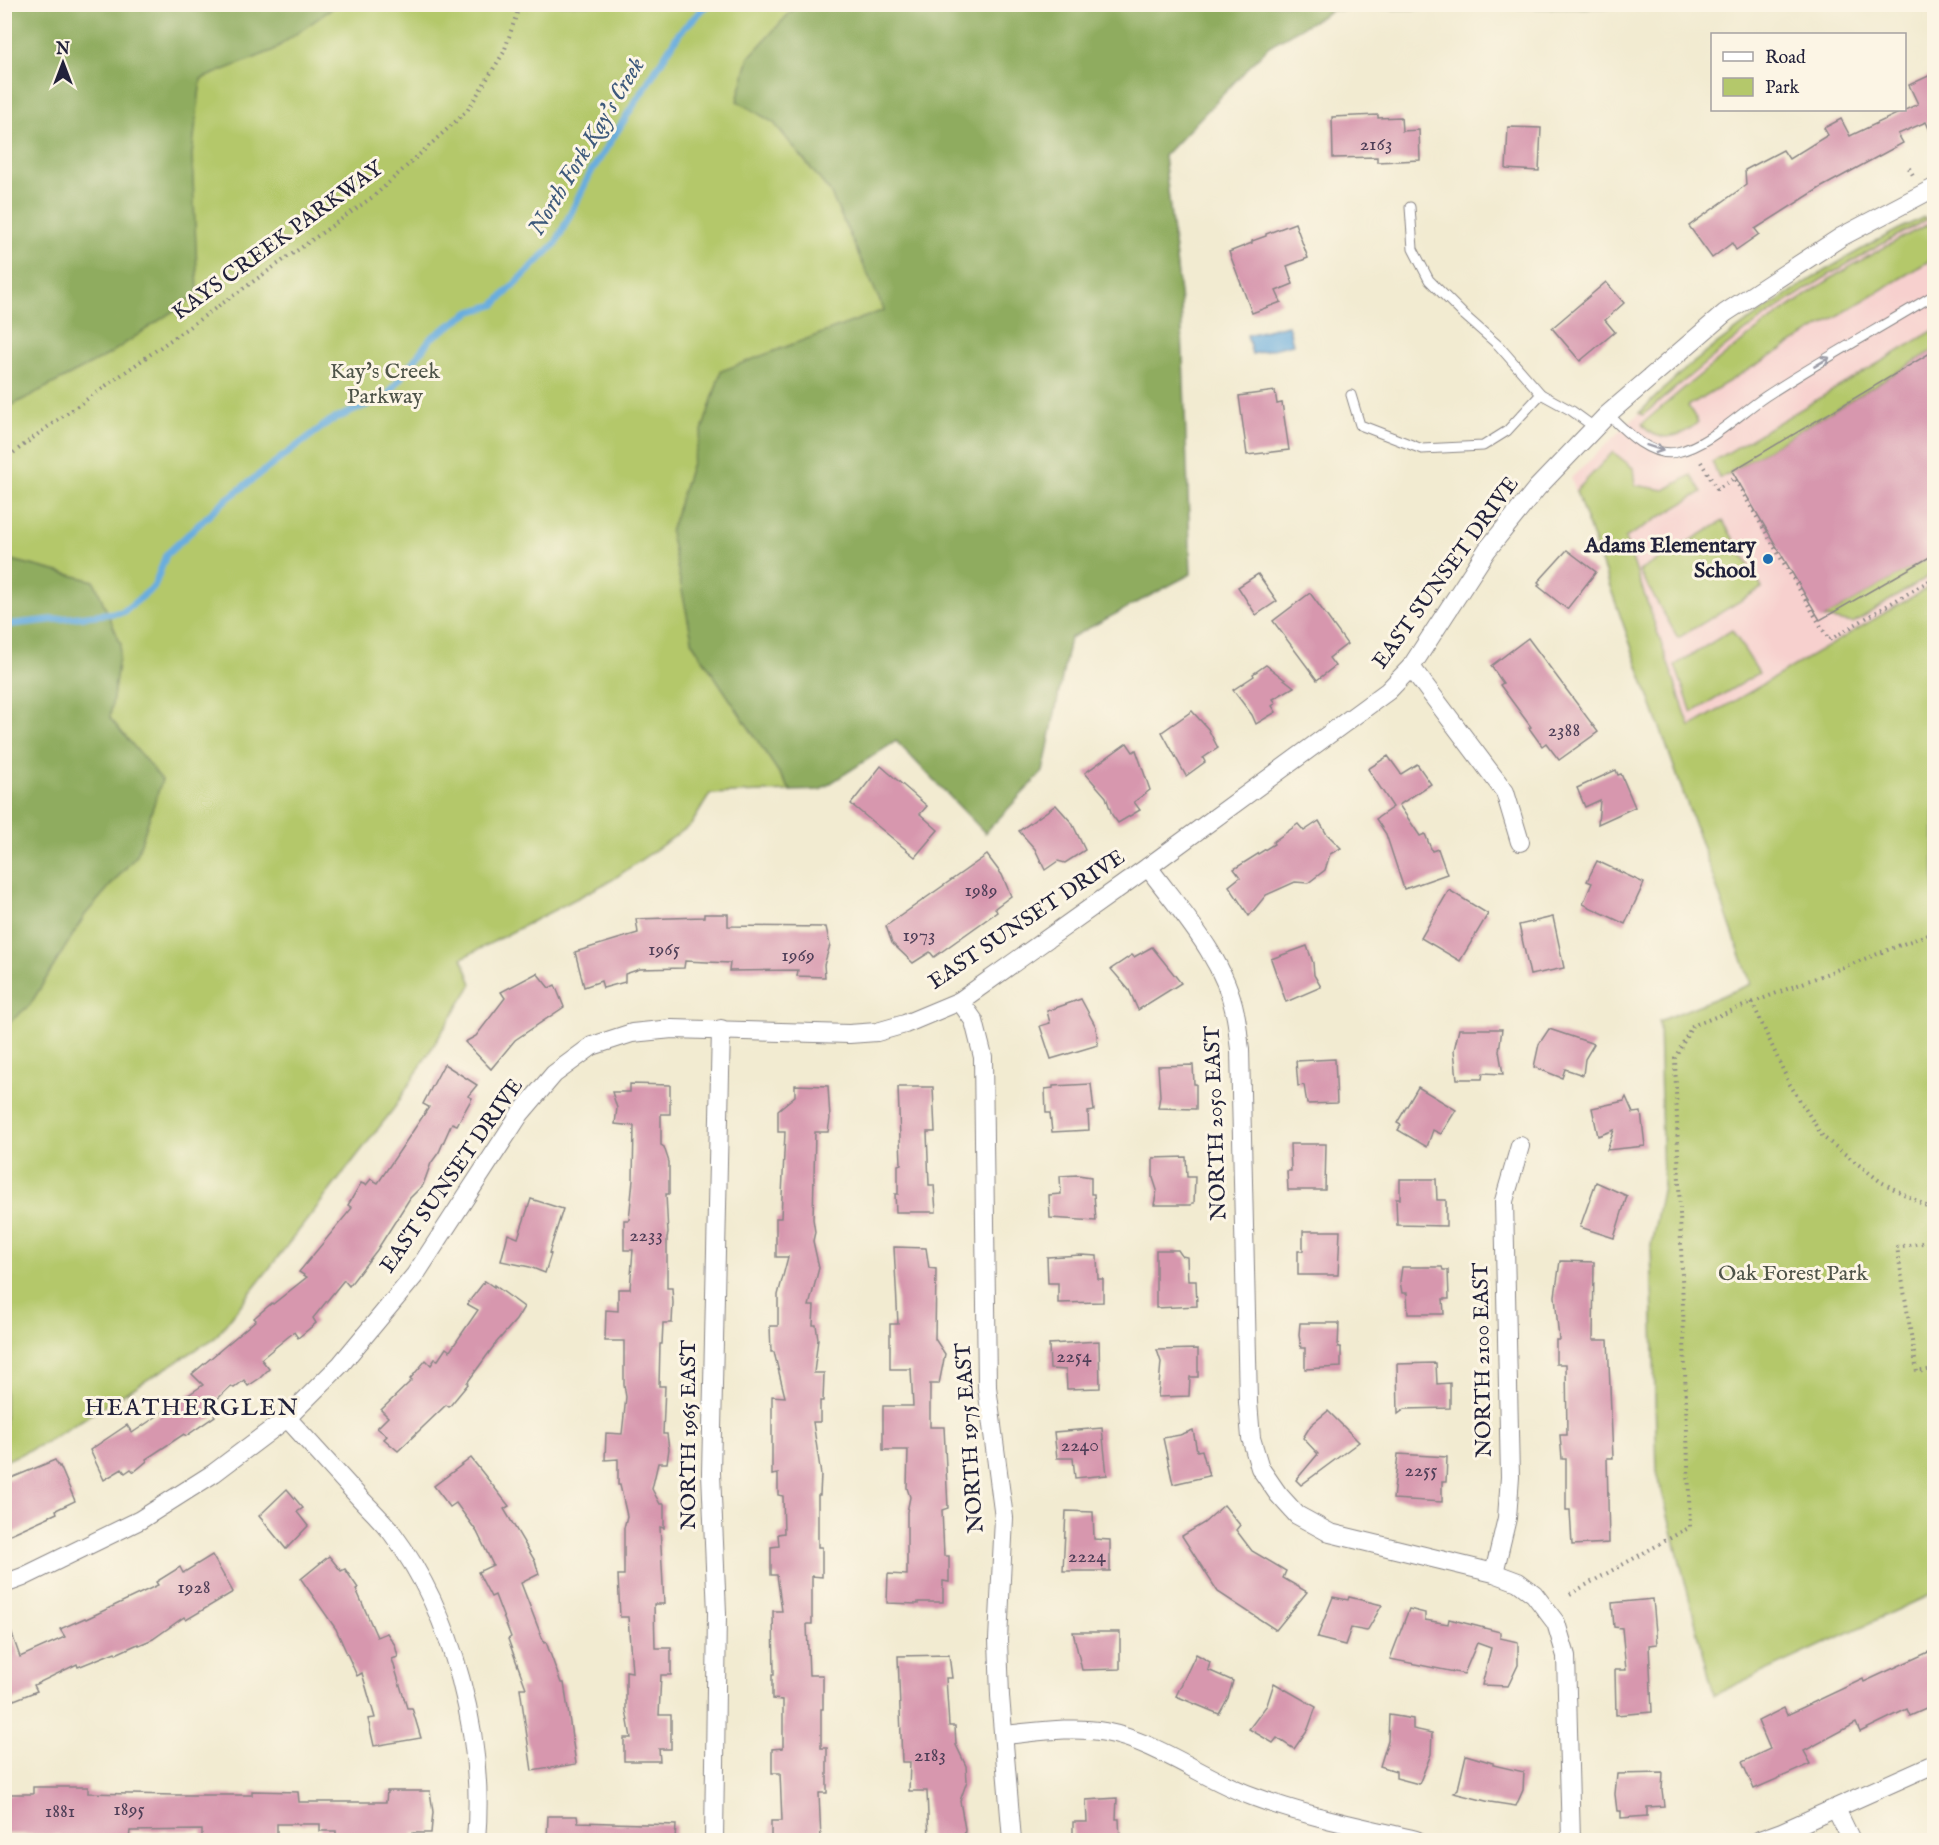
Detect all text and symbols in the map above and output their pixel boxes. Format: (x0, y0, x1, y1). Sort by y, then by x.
north arrow (33, 33, 93, 93)
legend (1711, 33, 1906, 111)
text: N (55, 40, 70, 60)
text: Road (1765, 47, 1806, 70)
water label: North Fork Kay's Creek (522, 52, 653, 242)
text: Park (1765, 77, 1800, 100)
house number: 2163 (1360, 132, 1392, 157)
street label: KAYS CREEK PARKWAY (167, 154, 390, 327)
one-way arrow (1813, 356, 1830, 368)
park label: Kay's Creek Parkway (330, 358, 440, 411)
one-way arrow (1645, 443, 1664, 454)
street label: EAST SUNSET DRIVE (1367, 471, 1525, 675)
place label: Adams Elementary School (1583, 532, 1757, 585)
marker: Adams Elementary School (1761, 552, 1775, 566)
house number: 2388 (1548, 718, 1580, 743)
street label: EAST SUNSET DRIVE (923, 844, 1131, 996)
house number: 1989 (965, 878, 997, 903)
house number: 1973 (902, 923, 936, 948)
house number: 1965 (648, 937, 680, 962)
house number: 1969 (781, 943, 815, 968)
street label: NORTH 2050 EAST (1199, 1025, 1233, 1221)
street label: EAST SUNSET DRIVE (374, 1073, 530, 1279)
house number: 2233 (629, 1223, 663, 1248)
park label: Oak Forest Park (1718, 1260, 1868, 1288)
street label: NORTH 2100 EAST (1467, 1262, 1499, 1458)
street label: NORTH 1965 EAST (675, 1340, 703, 1530)
street label: NORTH 1975 EAST (949, 1342, 991, 1534)
house number: 2254 (1056, 1344, 1092, 1369)
district label: HEATHERGLEN (84, 1393, 300, 1424)
house number: 2240 (1061, 1433, 1099, 1458)
house number: 2255 (1404, 1458, 1438, 1483)
house number: 2224 (1068, 1544, 1106, 1569)
house number: 1928 (177, 1575, 211, 1600)
house number: 2183 (914, 1743, 946, 1768)
house number: 1895 (113, 1797, 145, 1822)
house number: 1881 (45, 1799, 75, 1824)

